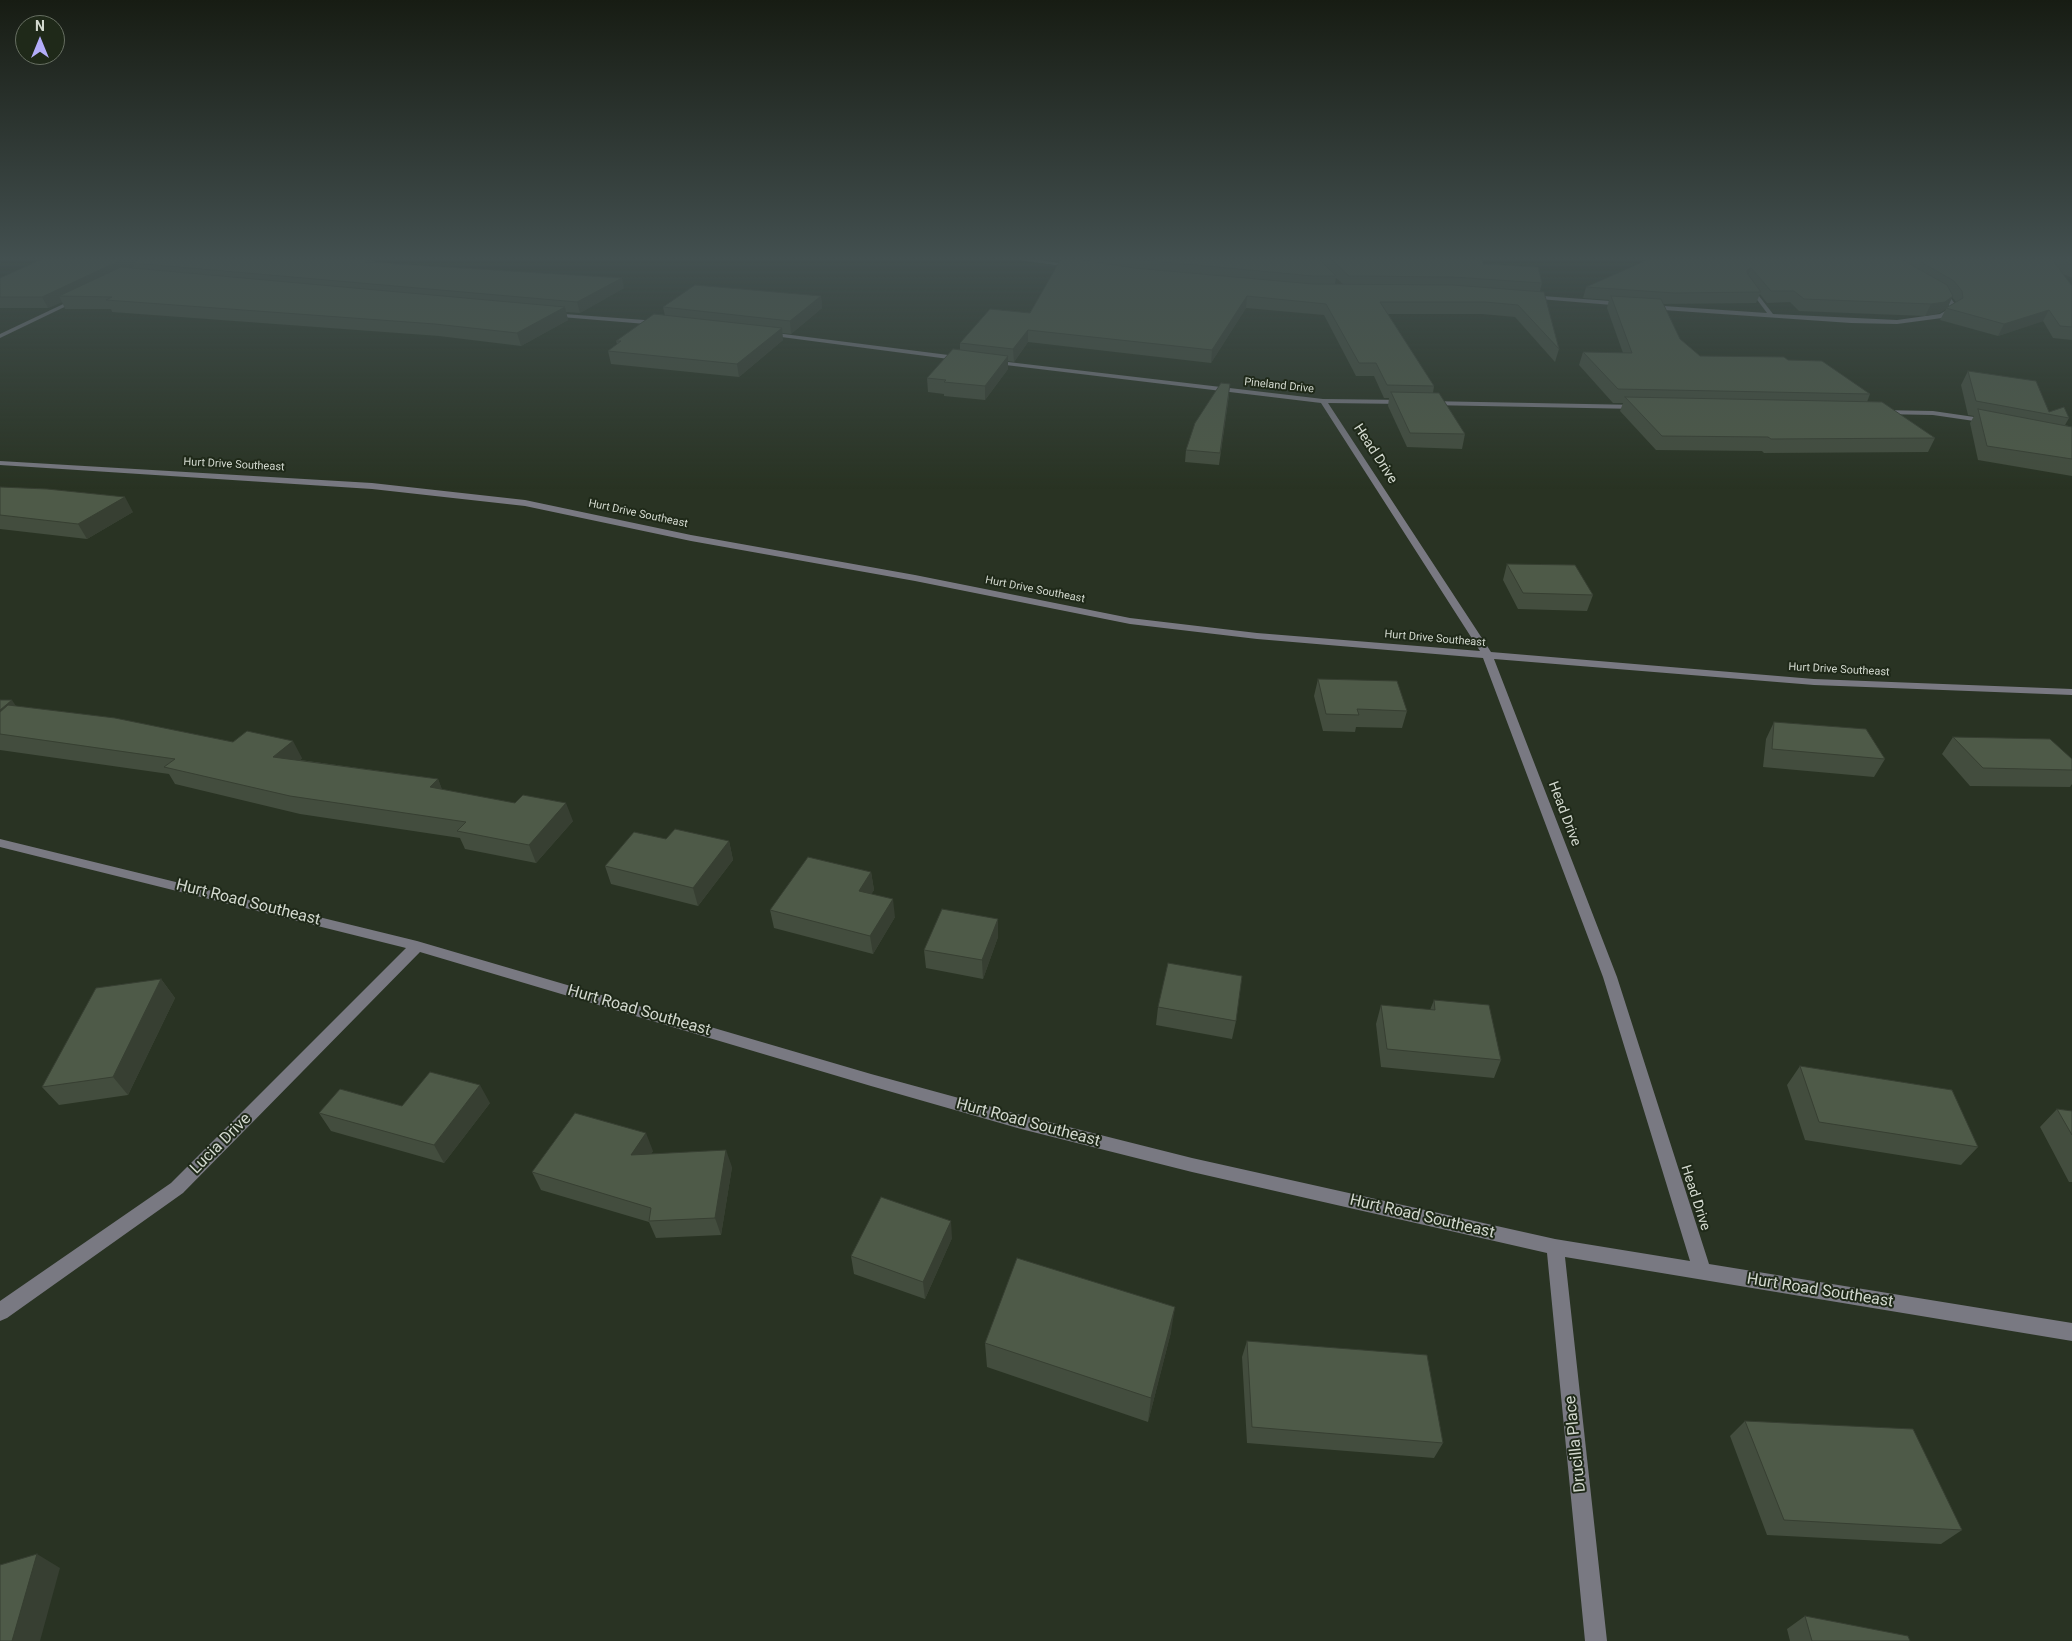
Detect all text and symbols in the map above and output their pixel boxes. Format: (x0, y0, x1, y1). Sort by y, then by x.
north arrow (15, 15, 65, 65)
text: N (35, 18, 45, 34)
street label: Pineland Drive (1244, 376, 1314, 396)
street label: Head Drive (1349, 421, 1401, 487)
street label: Hurt Drive Southeast (183, 456, 285, 474)
street label: Hurt Drive Southeast (587, 497, 689, 531)
street label: Hurt Drive Southeast (984, 574, 1086, 606)
street label: Hurt Drive Southeast (1384, 628, 1486, 650)
street label: Hurt Drive Southeast (1788, 661, 1890, 679)
street label: Head Drive (1544, 779, 1584, 849)
street label: Hurt Road Southeast (174, 876, 322, 930)
street label: Hurt Road Southeast (565, 981, 713, 1041)
street label: Hurt Road Southeast (954, 1095, 1102, 1151)
street label: Lucia Drive (187, 1110, 255, 1178)
street label: Head Drive (1677, 1163, 1713, 1233)
street label: Hurt Road Southeast (1348, 1191, 1496, 1243)
street label: Hurt Road Southeast (1745, 1270, 1895, 1312)
street label: Drucilla Place (1561, 1395, 1591, 1493)

